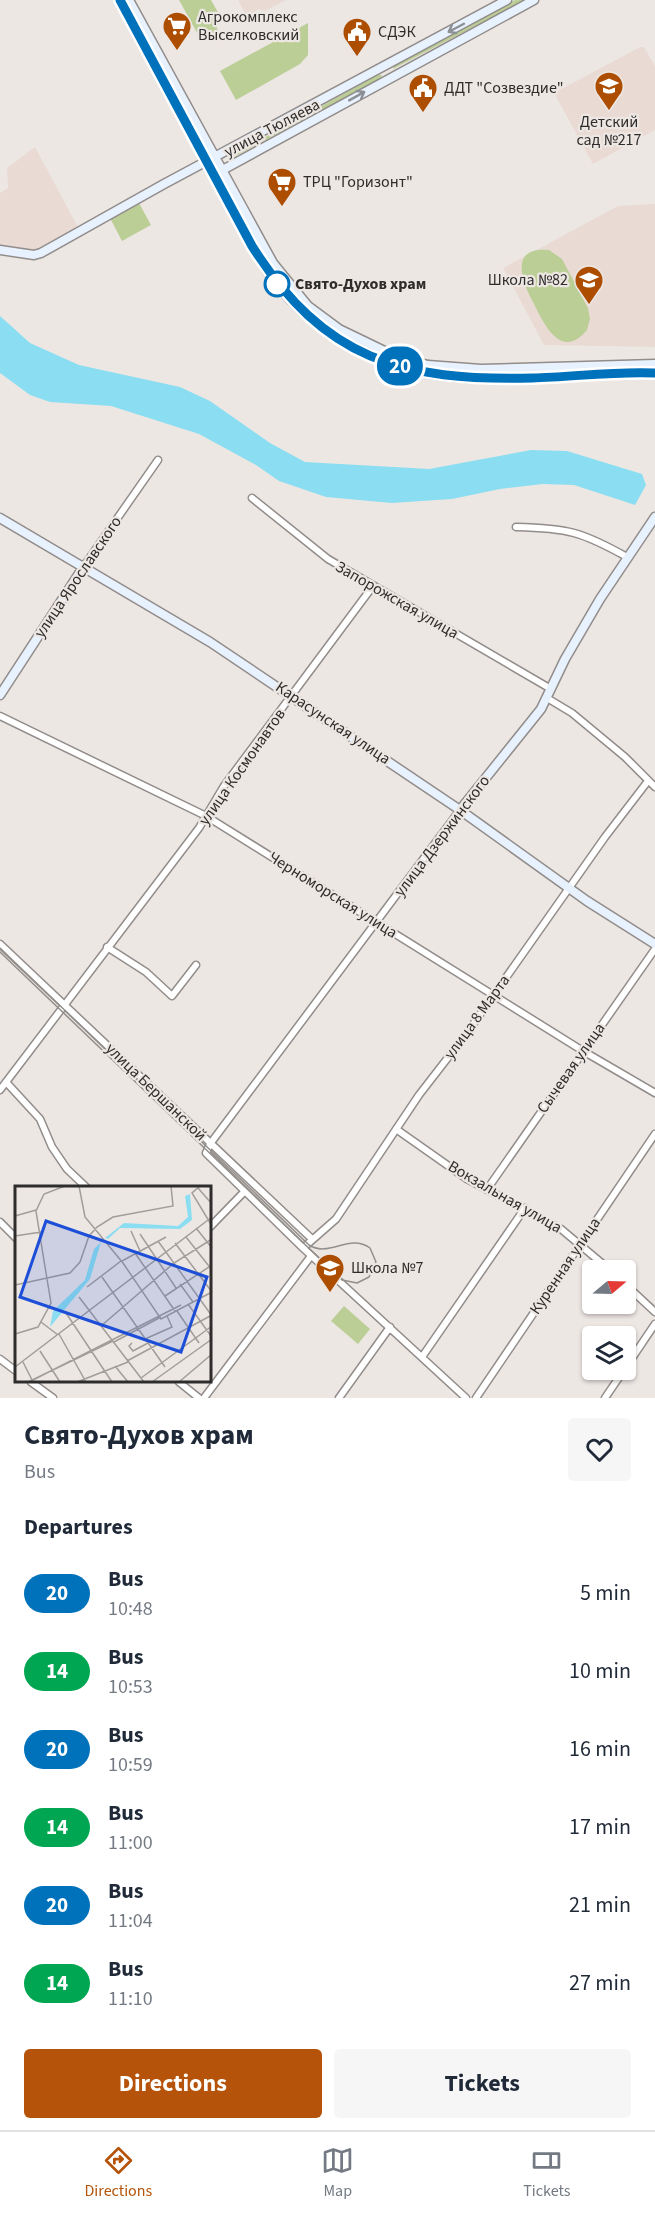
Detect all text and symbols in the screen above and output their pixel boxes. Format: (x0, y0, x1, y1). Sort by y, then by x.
place label: Агрокомплекс Выселковский (198, 6, 299, 46)
supermarket icon: Агрокомплекс Выселковский (161, 10, 193, 52)
public building icon: СДЭК (341, 16, 373, 58)
place label: СДЭК (378, 21, 416, 43)
one-way arrow (448, 22, 465, 34)
school or university icon: Детский сад №217 (593, 70, 625, 112)
public building icon: ДДТ "Созвездие" (407, 72, 439, 114)
place label: ДДТ "Созвездие" (444, 77, 564, 99)
one-way arrow (348, 90, 365, 102)
street label: улица Тюляева (220, 93, 324, 163)
place label: Детский сад №217 (576, 111, 642, 151)
supermarket icon: ТРЦ "Горизонт" (266, 166, 298, 208)
place label: ТРЦ "Горизонт" (303, 171, 413, 193)
school or university icon: Школа №82 (573, 264, 605, 306)
place label: Школа №82 (488, 269, 568, 291)
marker: Свято-Духов храм (264, 271, 290, 297)
place label: Свято-Духов храм (295, 273, 426, 295)
line badge: 20 (373, 346, 427, 386)
text: 20 (389, 351, 411, 381)
street label: улица Ярославского (29, 512, 127, 642)
street label: Запорожская улица (331, 556, 463, 644)
street label: Карасунская улица (271, 676, 395, 770)
street label: улица Космонавтов (193, 704, 291, 830)
street label: улица Дзержинского (389, 771, 495, 901)
street label: Черноморская улица (264, 846, 402, 944)
street label: улица 8 Марта (439, 970, 515, 1064)
street label: Сычевая улица (532, 1018, 610, 1118)
street label: улица Бершанской (101, 1038, 211, 1146)
street label: Вокзальная улица (444, 1155, 566, 1239)
inset map (15, 1186, 212, 1383)
street label: Куренная улица (524, 1213, 606, 1319)
school or university icon: Школа №7 (314, 1252, 346, 1294)
place label: Школа №7 (351, 1257, 423, 1279)
north arrow (582, 1260, 636, 1314)
map controls (582, 1260, 636, 1380)
button: layers (582, 1326, 636, 1380)
text: Свято-Духов храм (24, 1415, 254, 1455)
button: heart (568, 1418, 631, 1481)
text: Bus (24, 1458, 55, 1486)
text: Departures (24, 1511, 133, 1543)
text: Bus (108, 1563, 144, 1595)
text: 5 min (580, 1577, 631, 1609)
text: 20 (46, 1578, 68, 1608)
text: 10:48 (108, 1595, 153, 1623)
text: Bus (108, 1641, 144, 1673)
text: 10 min (569, 1655, 631, 1687)
text: 14 (46, 1656, 68, 1686)
text: 10:53 (108, 1673, 153, 1701)
text: Bus (108, 1719, 144, 1751)
text: 16 min (569, 1733, 631, 1765)
text: 20 (46, 1734, 68, 1764)
text: 10:59 (108, 1751, 153, 1779)
text: Bus (108, 1797, 144, 1829)
text: 17 min (569, 1811, 631, 1843)
text: 14 (46, 1812, 68, 1842)
text: 11:00 (108, 1829, 153, 1857)
text: Bus (108, 1875, 144, 1907)
text: 21 min (569, 1889, 631, 1921)
text: 20 (46, 1890, 68, 1920)
text: 11:04 (108, 1907, 153, 1935)
text: Bus (108, 1953, 144, 1985)
text: 27 min (569, 1967, 631, 1999)
text: 14 (46, 1968, 68, 1998)
text: 11:10 (108, 1985, 153, 2013)
button: Directions (24, 2049, 322, 2118)
button: Tickets (334, 2049, 631, 2118)
tab: Directions (85, 2144, 152, 2202)
tab: Map (321, 2144, 354, 2202)
tab: Tickets (523, 2144, 570, 2202)

